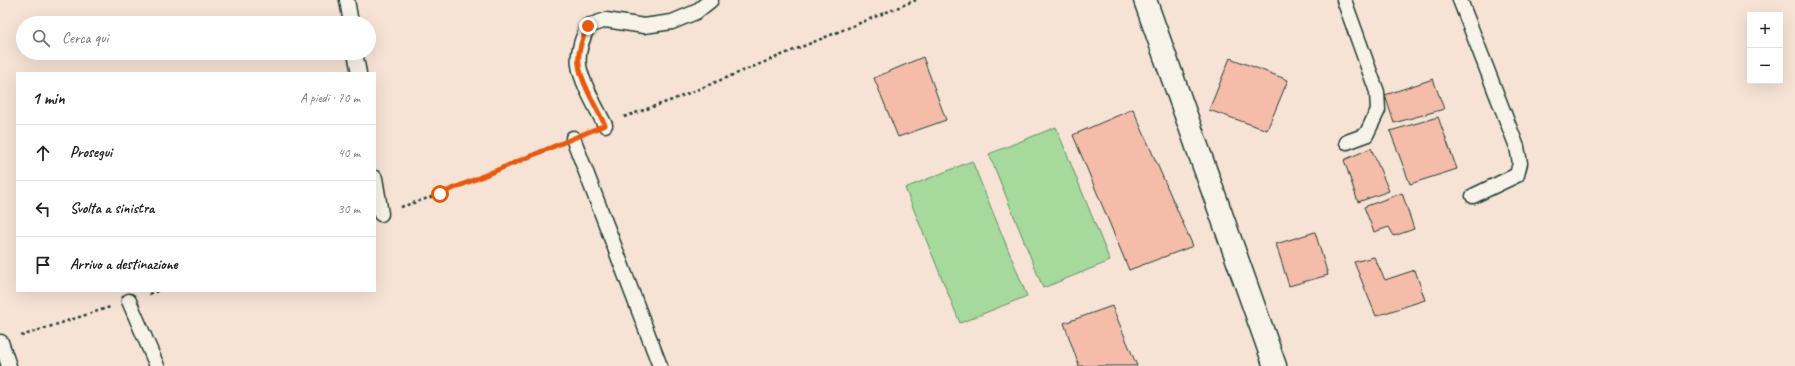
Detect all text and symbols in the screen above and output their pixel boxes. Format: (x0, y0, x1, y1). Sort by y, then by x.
map controls (1747, 12, 1783, 84)
button: + (1747, 12, 1783, 48)
search box (16, 16, 376, 60)
route end (579, 17, 597, 35)
icon: search (30, 27, 52, 49)
text: Cerca qui (62, 29, 108, 48)
button: − (1747, 48, 1783, 84)
text: 1 min (32, 88, 65, 109)
text: A piedi · 70 m (300, 90, 360, 106)
icon: ahead (32, 142, 54, 164)
text: Prosegui (70, 143, 112, 162)
text: 40 m (338, 145, 360, 161)
route start (431, 185, 449, 203)
icon: left (32, 198, 54, 220)
text: Svolta a sinistra (70, 199, 154, 218)
text: 30 m (338, 201, 360, 217)
icon: arrive (32, 254, 54, 276)
text: Arrivo a destinazione (70, 255, 178, 274)

